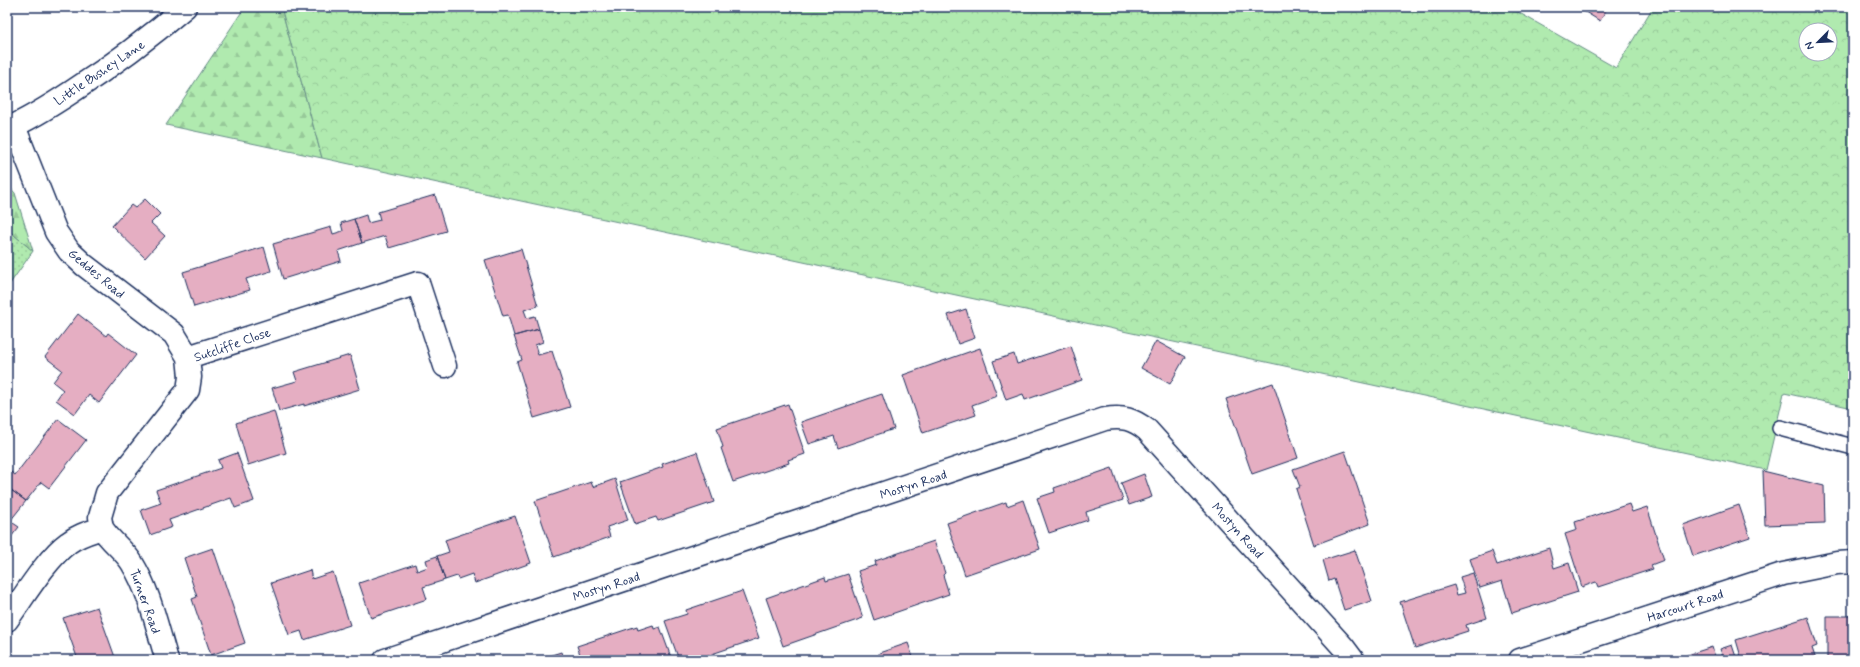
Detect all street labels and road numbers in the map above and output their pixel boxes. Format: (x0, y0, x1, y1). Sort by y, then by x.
street label: Little Bushey Lane (51, 37, 149, 110)
street label: Geddes Road (64, 245, 128, 303)
street label: Sutcliffe Close (192, 324, 273, 367)
street label: Mostyn Road (878, 467, 949, 504)
street label: Mostyn Road (1207, 499, 1267, 563)
street label: Turner Road (125, 567, 164, 636)
street label: Mostyn Road (571, 569, 642, 606)
street label: Harcourt Road (1645, 586, 1726, 627)

